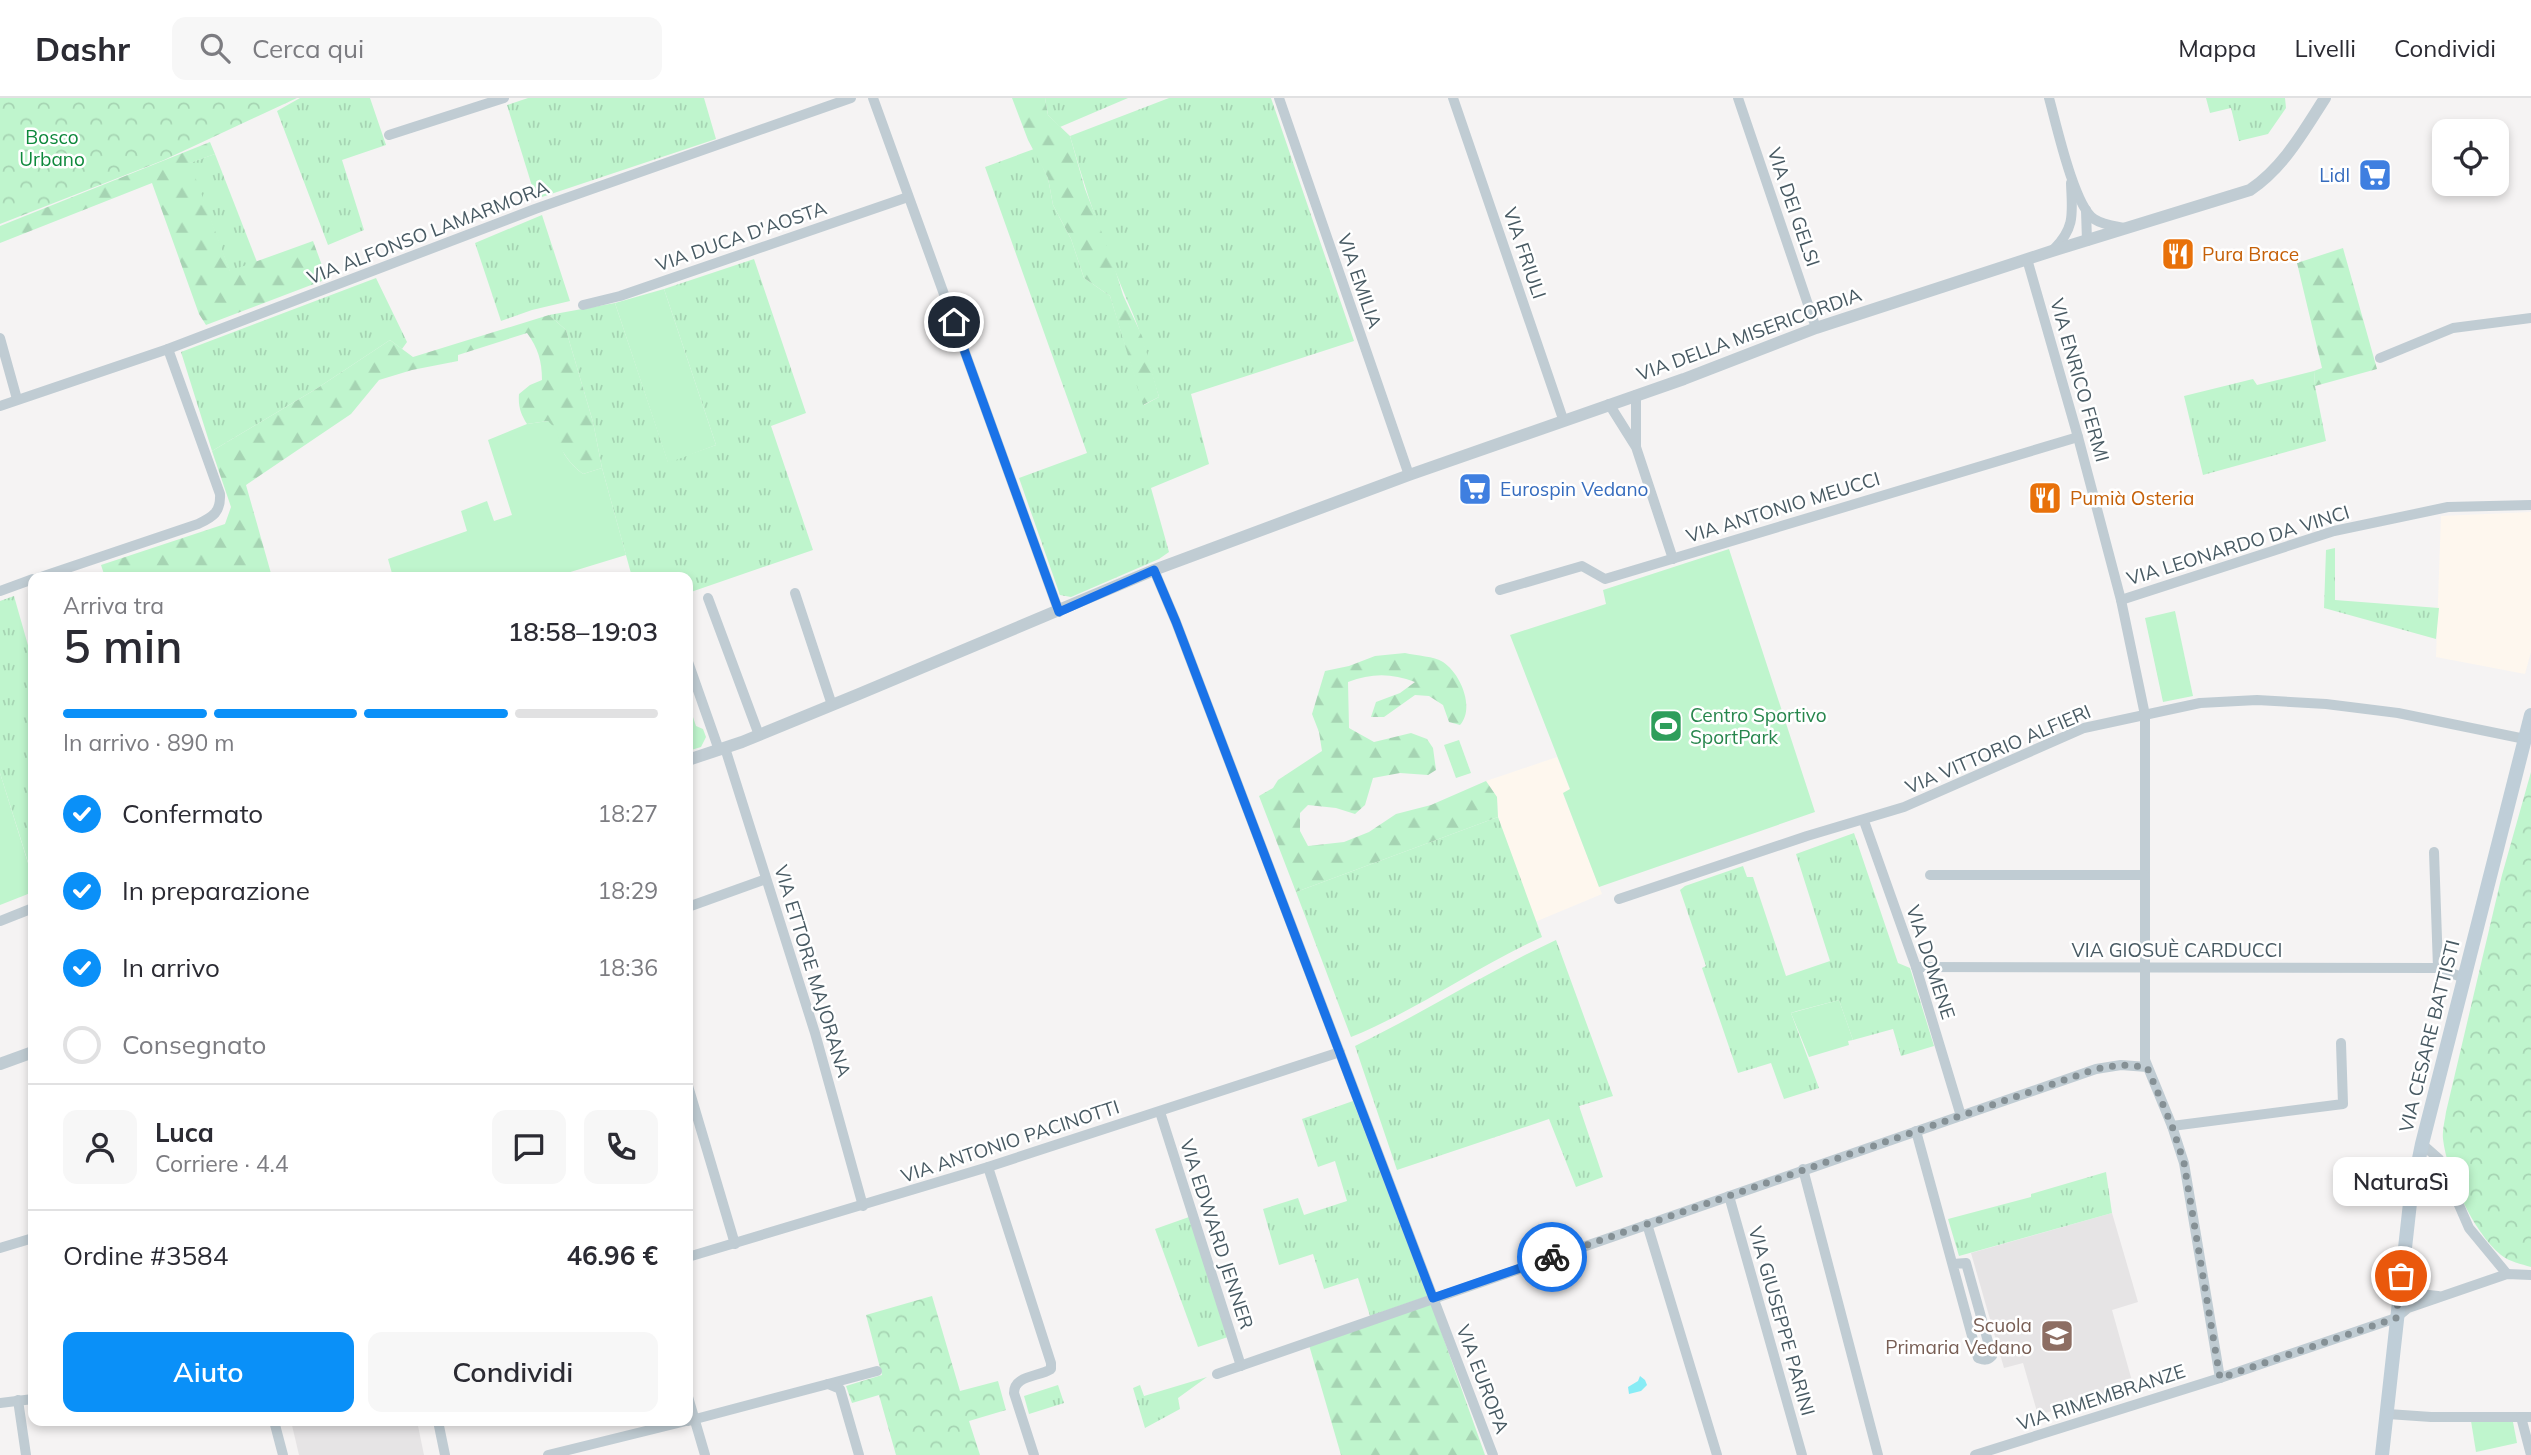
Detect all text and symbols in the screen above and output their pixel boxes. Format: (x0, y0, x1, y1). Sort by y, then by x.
search box (172, 17, 662, 80)
text: Dashr (35, 28, 130, 69)
icon: search (196, 29, 234, 67)
text: Cerca qui (252, 32, 364, 65)
text: Mappa (2178, 33, 2256, 63)
text: Livelli (2294, 33, 2356, 63)
text: Condividi (2394, 33, 2496, 63)
map controls (2432, 119, 2509, 196)
button: locate (2432, 119, 2509, 196)
park label: Bosco Urbano (19, 125, 85, 171)
street label: VIA DEI GELSI (1762, 144, 1826, 270)
supermarket icon: Lidl (2356, 156, 2394, 194)
place label: Lidl (2319, 163, 2350, 187)
street label: VIA ALFONSO LAMARMORA (304, 175, 552, 289)
street label: VIA DUCA D'AOSTA (652, 195, 830, 276)
street label: VIA FRIULI (1498, 204, 1552, 302)
street label: VIA EMILIA (1333, 230, 1387, 332)
restaurant icon: Pura Brace (2159, 235, 2197, 273)
place label: Pura Brace (2202, 242, 2299, 266)
street label: VIA DELLA MISERICORDIA (1633, 282, 1865, 386)
pin (924, 292, 984, 352)
street label: VIA ENRICO FERMI (2045, 295, 2115, 465)
icon: home (935, 303, 973, 341)
street label: VIA ANTONIO MEUCCI (1683, 466, 1883, 548)
supermarket icon: Eurospin Vedano (1456, 470, 1494, 508)
place label: Eurospin Vedano (1500, 477, 1648, 501)
restaurant icon: Pumià Osteria (2026, 479, 2064, 517)
place label: Pumià Osteria (2070, 486, 2194, 510)
street label: VIA LEONARDO DA VINCI (2124, 500, 2352, 590)
text: Arriva tra (63, 591, 164, 620)
text: 18:58–19:03 (508, 615, 658, 648)
text: 5 min (63, 617, 182, 675)
street label: VIA VITTORIO ALFIERI (1902, 699, 2094, 799)
place label: Centro Sportivo SportPark (1690, 703, 1827, 749)
sports icon: Centro Sportivo SportPark (1647, 707, 1685, 745)
text: In arrivo · 890 m (63, 728, 235, 757)
icon: check (63, 795, 101, 833)
text: Confermato (122, 797, 263, 830)
text: 18:27 (598, 799, 658, 828)
street label: VIA ETTORE MAJORANA (769, 862, 857, 1080)
icon: check (63, 872, 101, 910)
text: In preparazione (122, 874, 310, 907)
text: 18:29 (598, 876, 658, 905)
street label: VIA DOMENE (1901, 902, 1961, 1022)
street label: VIA CESARE BATTISTI (2393, 937, 2465, 1135)
street label: VIA GIOSUÈ CARDUCCI (2072, 938, 2282, 962)
icon: check (63, 949, 101, 987)
text: In arrivo (122, 951, 220, 984)
text: 18:36 (598, 953, 658, 982)
text: Consegnato (122, 1028, 266, 1061)
street label: VIA ANTONIO PACINOTTI (898, 1094, 1122, 1188)
button: person (63, 1110, 137, 1184)
button: chat (492, 1110, 566, 1184)
button: phone (584, 1110, 658, 1184)
text: Luca (155, 1116, 214, 1149)
street label: VIA EDWARD JENNER (1175, 1136, 1259, 1332)
text: Corriere · 4.4 (155, 1149, 289, 1178)
callout: NaturaSì (2333, 1157, 2469, 1206)
text: NaturaSì (2353, 1167, 2449, 1196)
courier (1517, 1222, 1587, 1292)
street label: VIA GIUSEPPE PARINI (1743, 1224, 1821, 1418)
icon: bike (1533, 1238, 1571, 1276)
text: Ordine #3584 (63, 1239, 228, 1272)
text: 46.96 € (566, 1239, 658, 1272)
pin (2371, 1246, 2431, 1306)
icon: bag (2382, 1257, 2420, 1295)
place label: Scuola Primaria Vedano (1885, 1313, 2032, 1359)
school or university icon: Scuola Primaria Vedano (2038, 1317, 2076, 1355)
street label: VIA EUROPA (1451, 1321, 1515, 1437)
button: Aiuto (63, 1332, 354, 1412)
button: Condividi (368, 1332, 658, 1412)
street label: VIA RIMEMBRANZE (2014, 1358, 2188, 1436)

